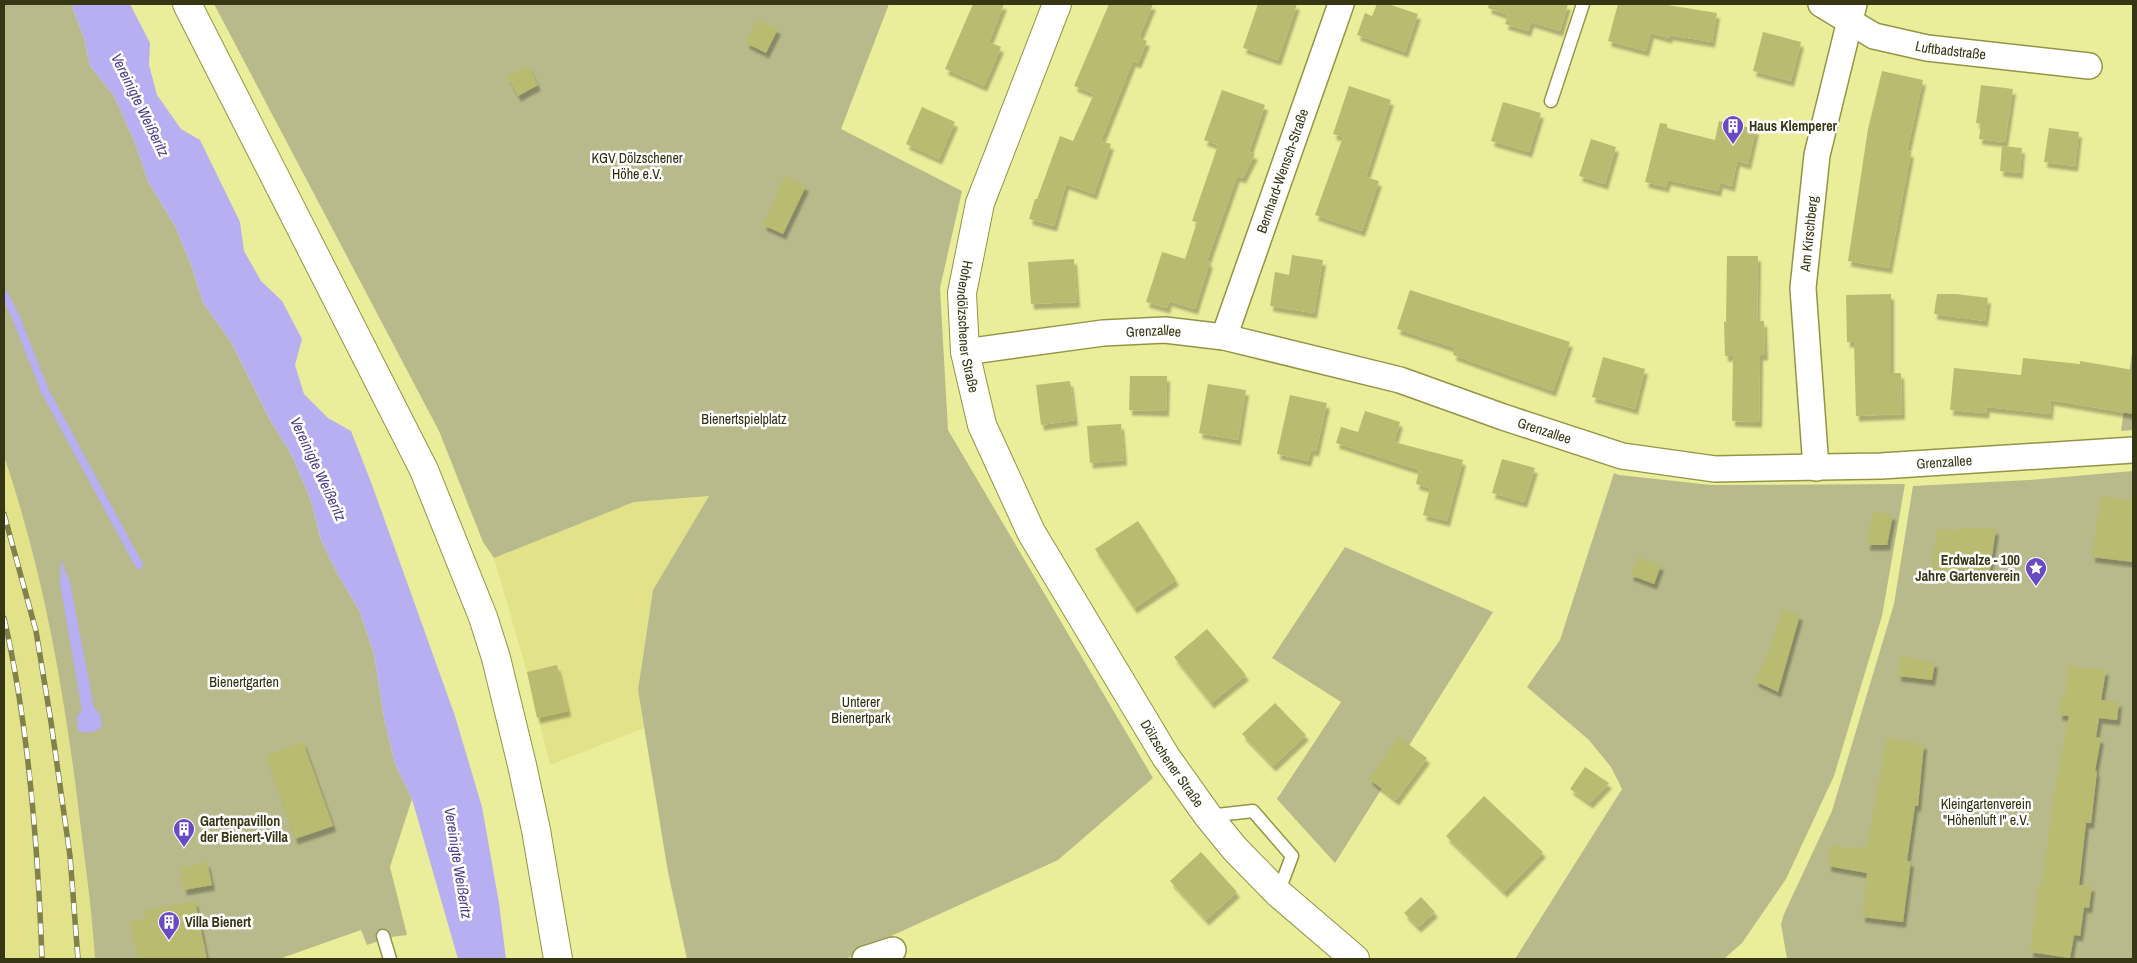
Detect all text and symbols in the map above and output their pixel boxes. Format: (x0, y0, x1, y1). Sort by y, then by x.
street label: Luftbadstraße (1914, 37, 1987, 63)
water label: Vereinigte Weißeritz (106, 50, 175, 161)
street label: Bernhard-Wensch-Straße (1252, 106, 1313, 236)
building icon: Haus Klemperer (1721, 114, 1745, 145)
place label: Haus Klemperer (1749, 117, 1838, 135)
park label: KGV Dölzschener Höhe e.V. (591, 149, 683, 183)
street label: Am Kirschberg (1796, 194, 1822, 274)
street label: Hohendölzschener Straße (953, 259, 983, 394)
street label: Grenzallee (1125, 321, 1182, 341)
park label: Bienertspielplatz (701, 410, 787, 428)
water label: Vereinigte Weißeritz (285, 413, 352, 525)
street label: Grenzallee (1515, 413, 1574, 448)
street label: Grenzallee (1916, 451, 1973, 473)
place label: Erdwalze - 100 Jahre Gartenverein (1915, 551, 2020, 585)
place icon: Erdwalze - 100 Jahre Gartenverein (2024, 556, 2048, 587)
park label: Bienertgarten (209, 673, 279, 691)
park label: Unterer Bienertpark (831, 693, 891, 727)
street label: Dölzschener Straße (1137, 716, 1208, 811)
park label: Kleingartenverein "Höhenluft I" e.V. (1941, 795, 2031, 829)
water label: Vereinigte Weißeritz (439, 806, 478, 921)
place label: Gartenpavillon der Bienert-Villa (200, 812, 288, 846)
building icon: Gartenpavillon der Bienert-Villa (172, 817, 196, 848)
building icon: Villa Bienert (157, 910, 181, 941)
place label: Villa Bienert (185, 913, 251, 931)

